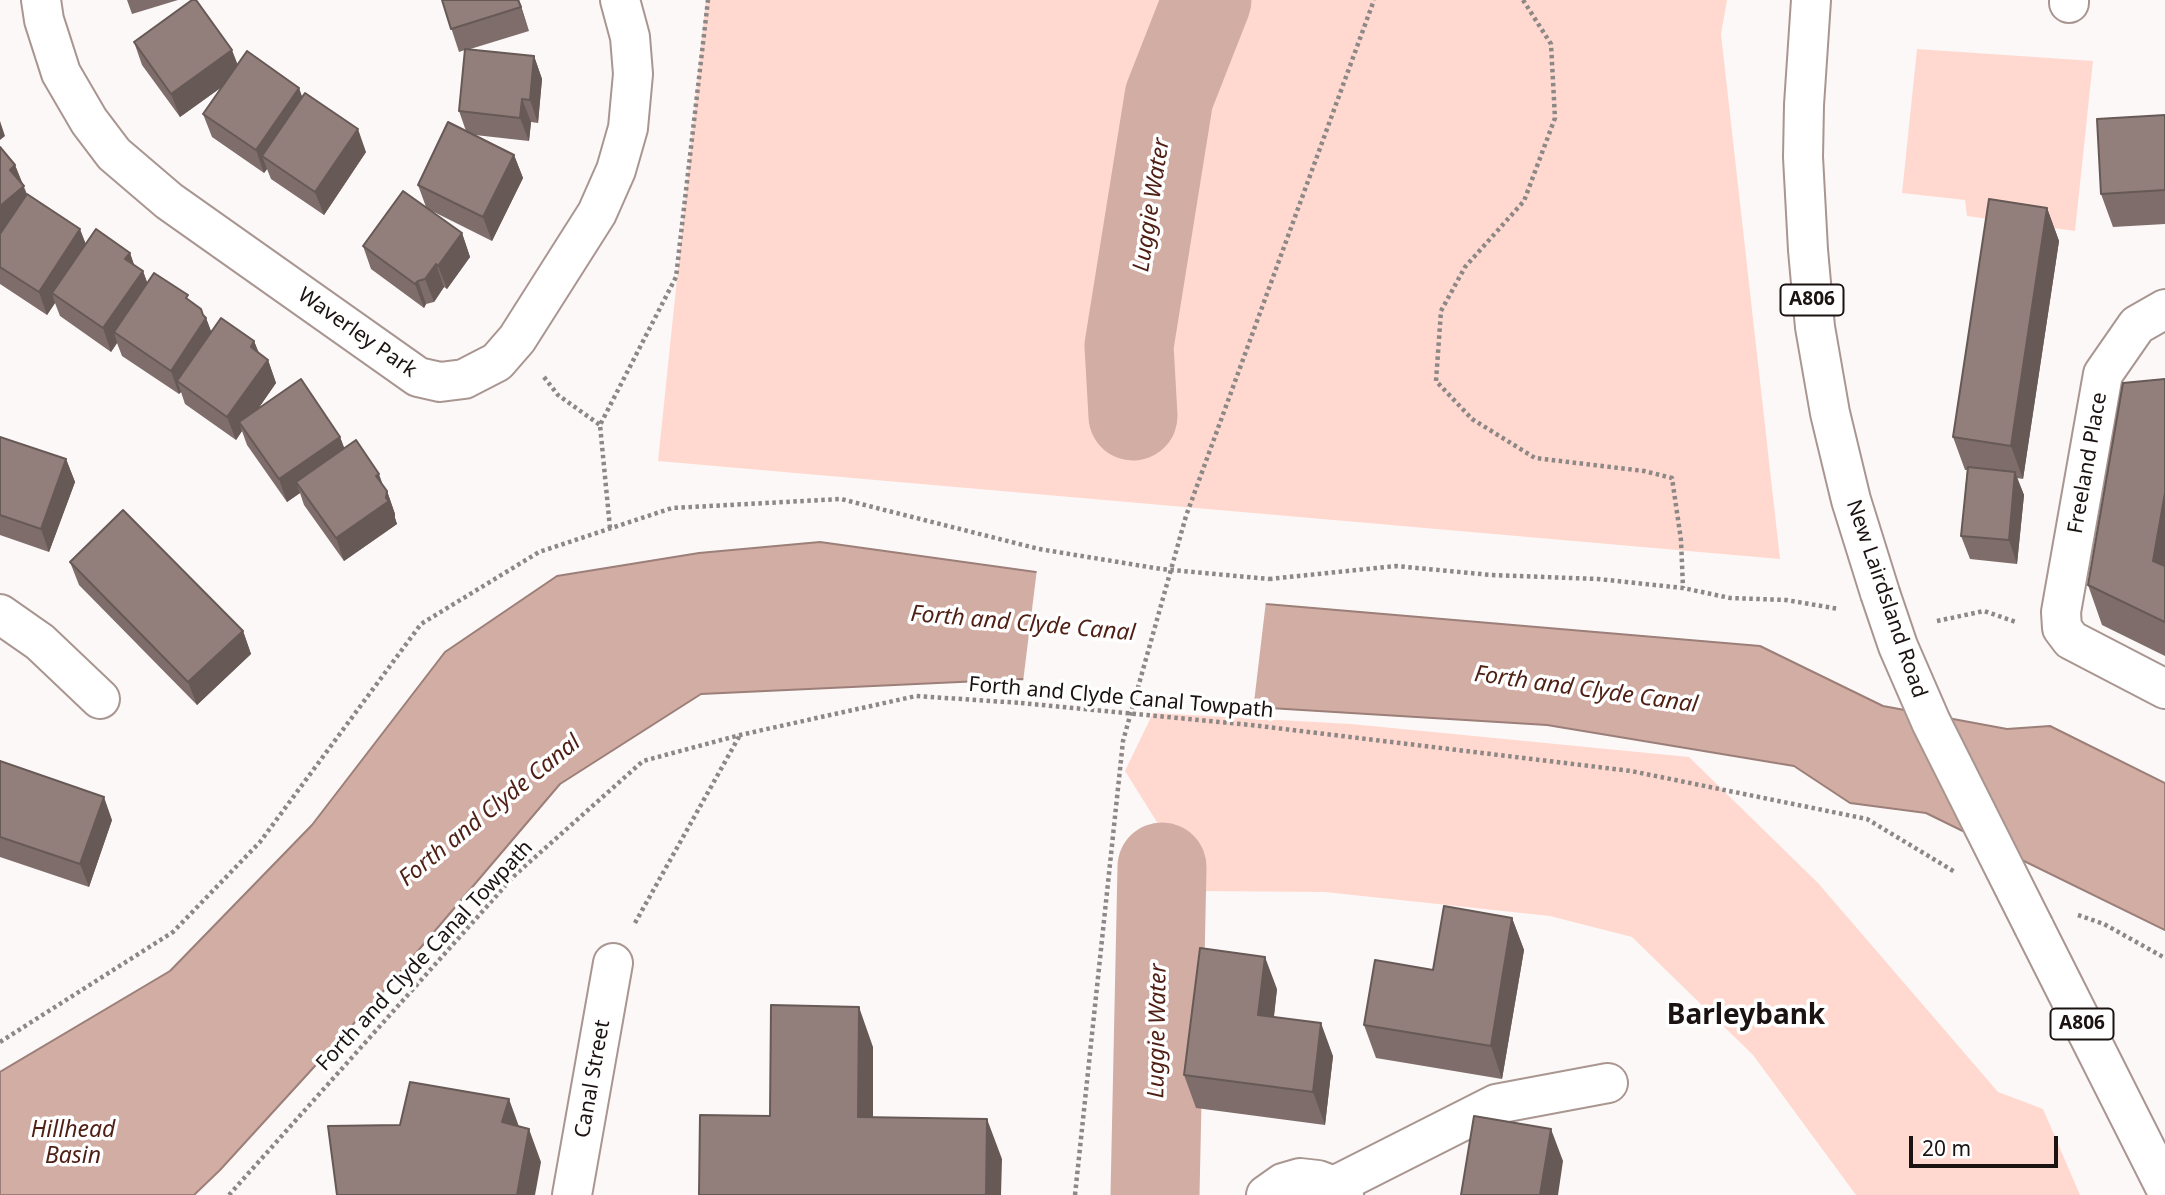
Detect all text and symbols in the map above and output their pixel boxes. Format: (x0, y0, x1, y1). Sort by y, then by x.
water label: Luggie Water (1128, 136, 1176, 274)
street label: Waverley Park (293, 283, 421, 383)
road number: A806 (1780, 284, 1843, 316)
street label: Freeland Place (2063, 390, 2113, 536)
street label: New Lairdsland Road (1840, 497, 1932, 701)
water label: Forth and Clyde Canal (909, 600, 1137, 648)
water label: Forth and Clyde Canal (1472, 661, 1700, 719)
street label: Forth and Clyde Canal Towpath (967, 672, 1275, 724)
water label: Forth and Clyde Canal (394, 729, 586, 893)
street label: Forth and Clyde Canal Towpath (311, 836, 539, 1076)
water label: Luggie Water (1143, 963, 1173, 1099)
district label: Barleybank (1667, 999, 1825, 1033)
road number: A806 (2050, 1008, 2114, 1040)
street label: Canal Street (570, 1018, 616, 1140)
water label: Hillhead Basin (31, 1116, 115, 1170)
scale bar (1913, 1122, 2062, 1166)
text: 20 m (1922, 1134, 1971, 1162)

